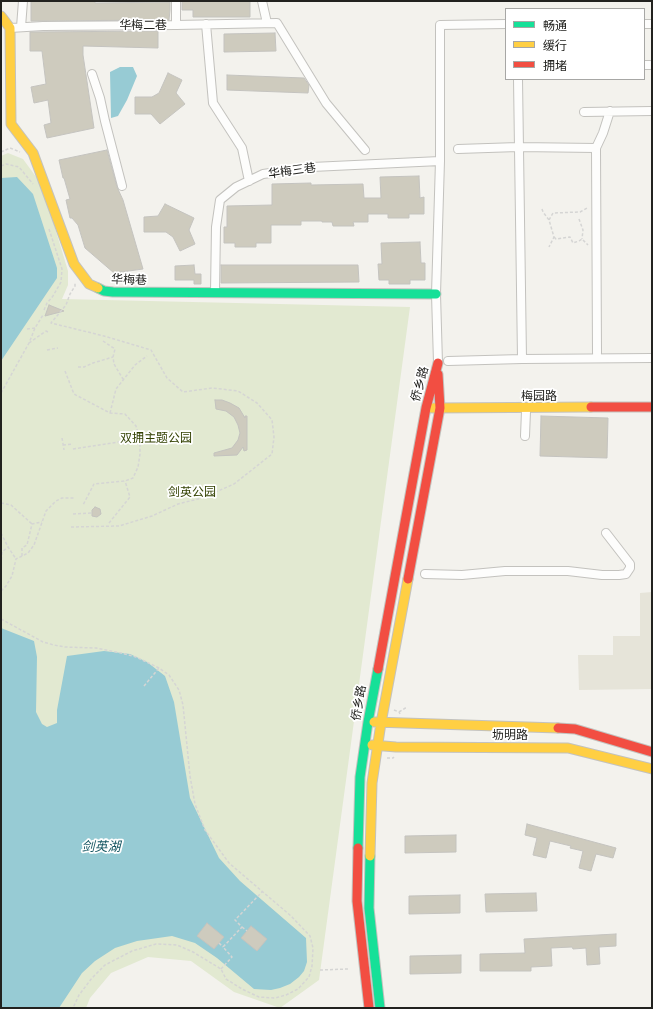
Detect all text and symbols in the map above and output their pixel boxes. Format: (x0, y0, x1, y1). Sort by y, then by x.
legend (505, 8, 645, 80)
street label: 华梅二巷 (119, 18, 167, 32)
text: 畅通 (543, 18, 567, 33)
text: 缓行 (543, 38, 567, 53)
text: 拥堵 (543, 58, 567, 73)
street label: 华梅三巷 (267, 161, 317, 181)
street label: 华梅巷 (111, 272, 147, 288)
street label: 侨乡路 (408, 365, 432, 403)
street label: 梅园路 (521, 389, 557, 403)
park label: 双拥主题公园 (120, 431, 192, 445)
park label: 剑英公园 (168, 485, 216, 499)
street label: 侨乡路 (349, 684, 369, 722)
street label: 坜明路 (492, 728, 528, 742)
water label: 剑英湖 (82, 839, 120, 855)

